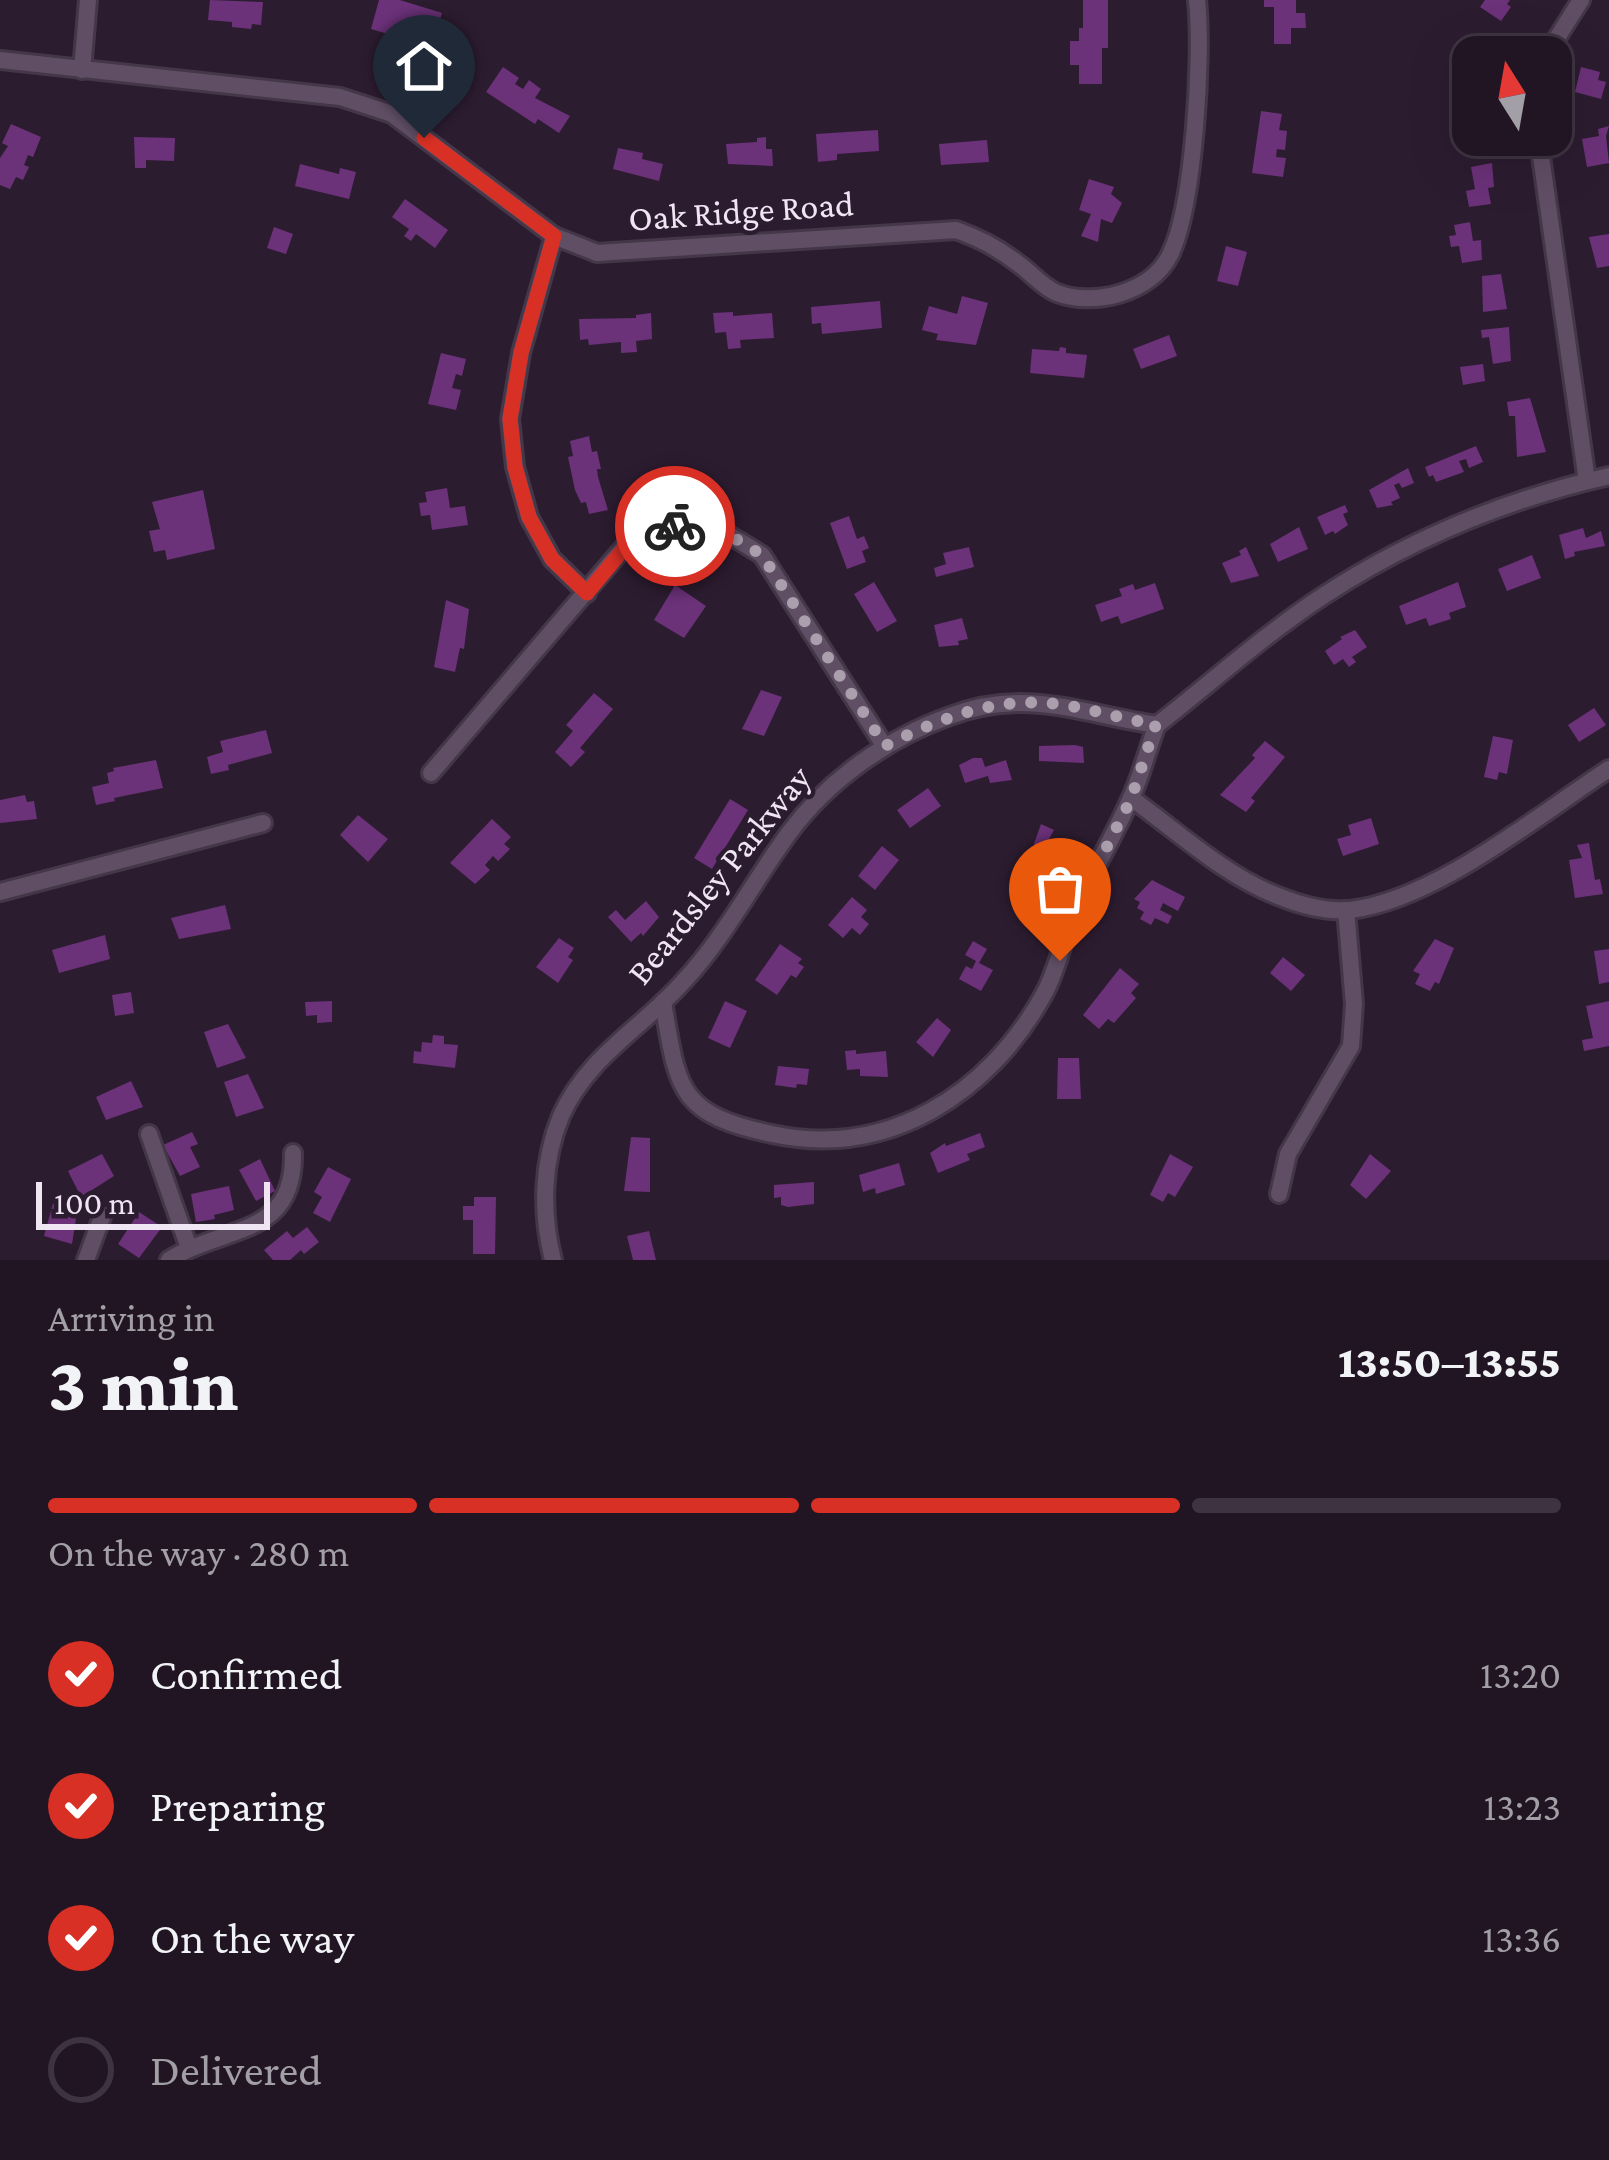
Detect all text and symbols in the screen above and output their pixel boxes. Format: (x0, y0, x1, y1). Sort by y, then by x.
pin (373, 15, 475, 138)
icon: home (391, 33, 457, 99)
north arrow (1452, 36, 1572, 156)
map controls (1452, 36, 1572, 156)
street label: Oak Ridge Road (627, 183, 855, 239)
courier (615, 466, 735, 586)
icon: bike (642, 493, 708, 559)
street label: Beardsley Parkway (619, 758, 819, 992)
pin (1009, 838, 1111, 961)
icon: bag (1027, 856, 1093, 922)
scale bar (36, 1176, 270, 1229)
text: 100 m (54, 1184, 135, 1221)
text: Arriving in (48, 1296, 215, 1339)
text: 13:50–13:55 (1338, 1337, 1561, 1387)
text: 3 min (48, 1340, 238, 1427)
text: On the way · 280 m (48, 1531, 349, 1574)
icon: check (48, 1641, 114, 1707)
text: Confirmed (150, 1649, 342, 1699)
text: 13:20 (1480, 1653, 1561, 1696)
icon: check (48, 1773, 114, 1839)
text: Preparing (150, 1781, 326, 1831)
text: 13:23 (1484, 1785, 1561, 1828)
icon: check (48, 1905, 114, 1971)
text: On the way (150, 1913, 354, 1963)
text: 13:36 (1482, 1917, 1561, 1960)
text: Delivered (150, 2045, 322, 2095)

